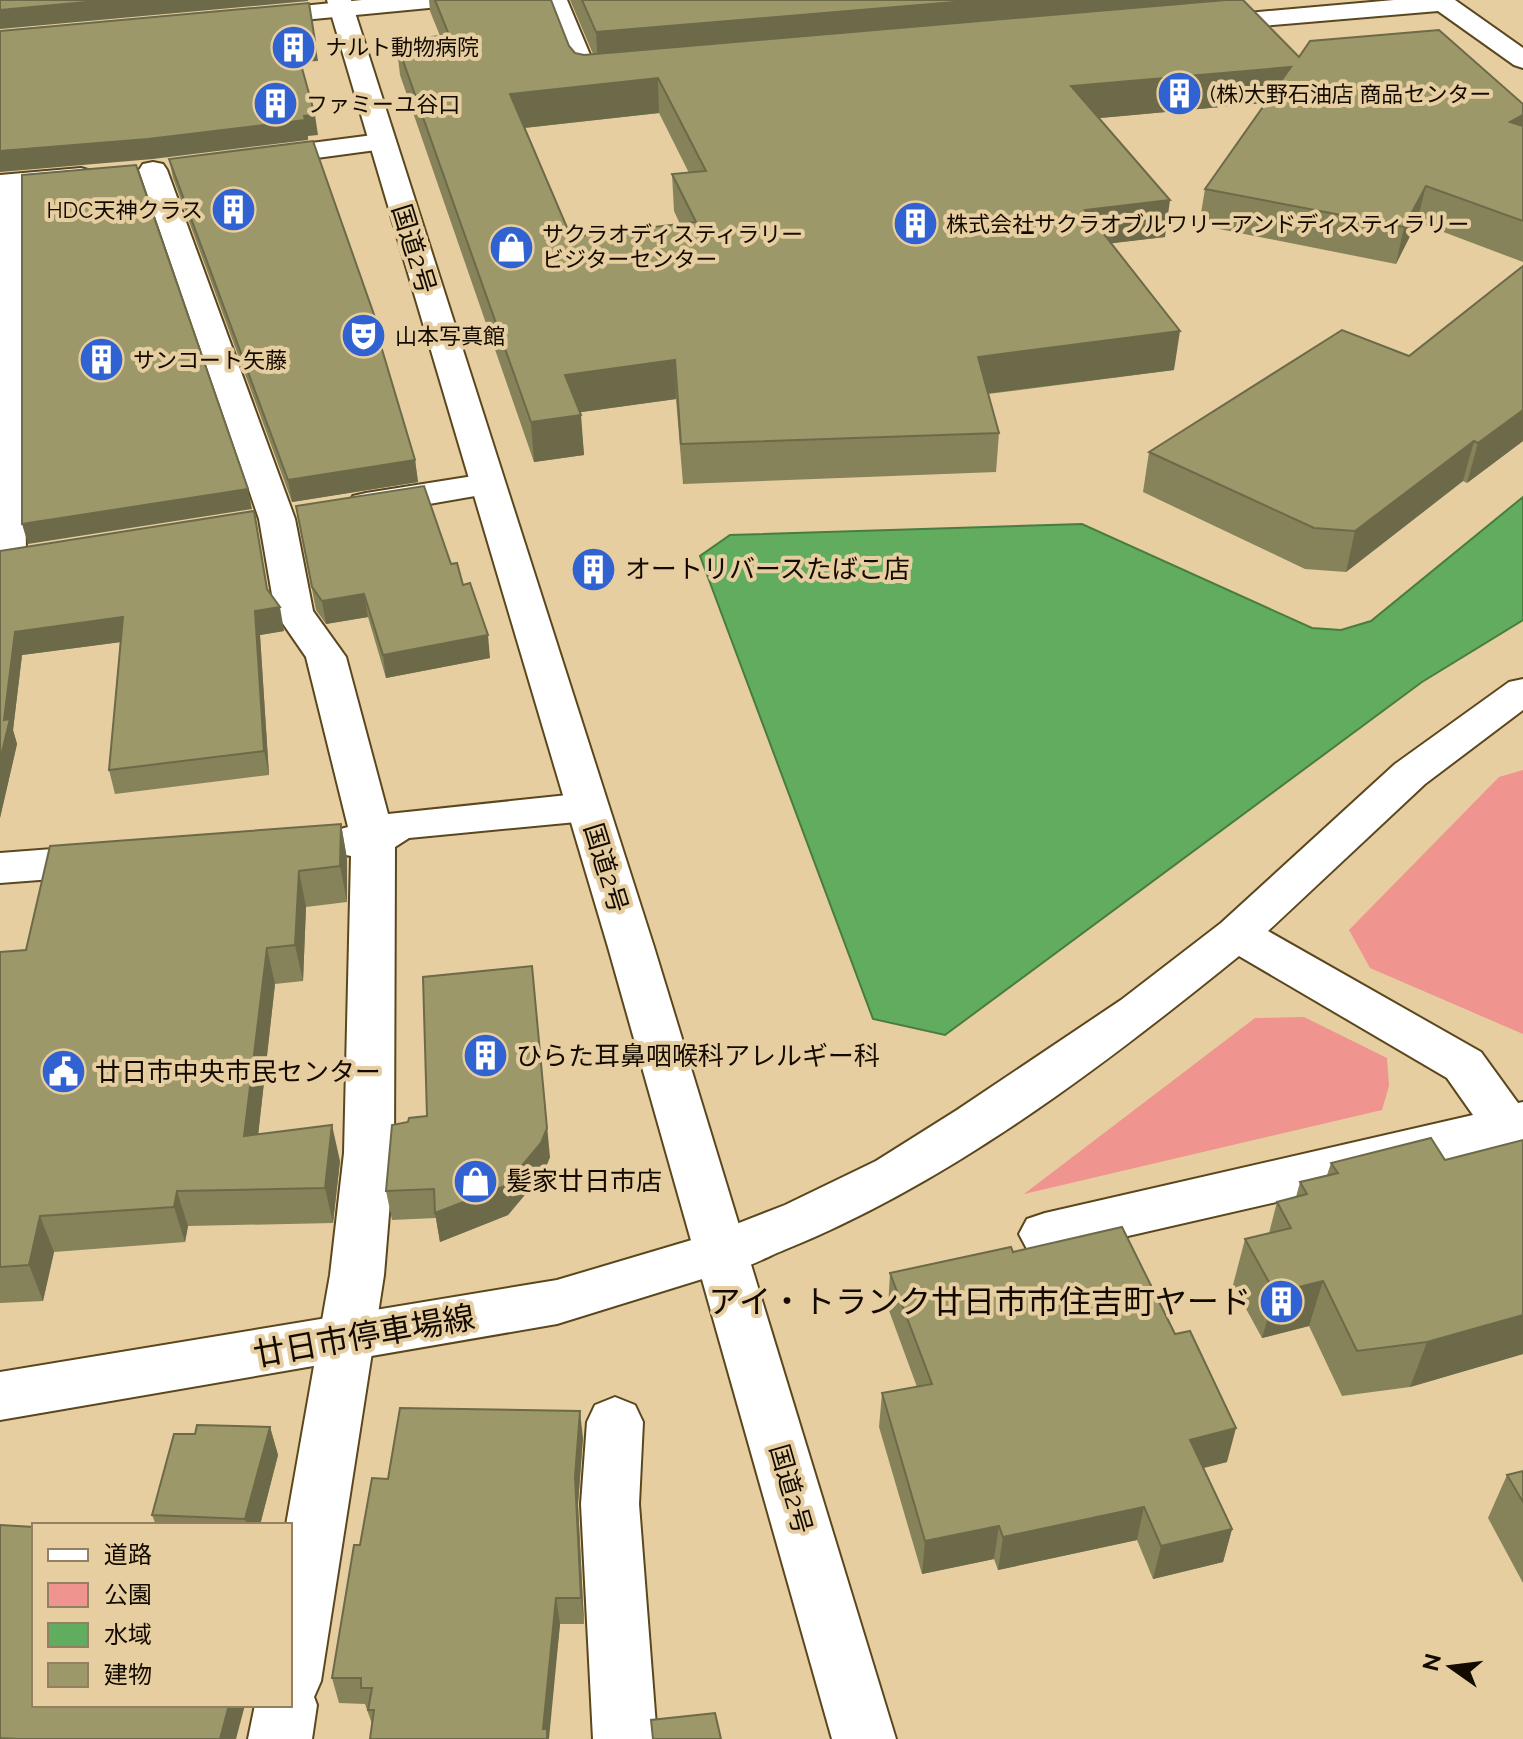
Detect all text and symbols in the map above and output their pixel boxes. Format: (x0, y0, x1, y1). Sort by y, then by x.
building icon: ナルト動物病院 (270, 23, 318, 71)
place label: ナルト動物病院 (325, 34, 479, 60)
building icon: (株)大野石油店 商品センター (1155, 70, 1203, 118)
building icon: ファミーユ谷口 (251, 80, 299, 128)
place label: (株)大野石油店 商品センター (1210, 81, 1491, 107)
place label: ファミーユ谷口 (306, 91, 460, 117)
building icon: HDC天神クラス (210, 186, 258, 234)
place label: HDC天神クラス (46, 197, 203, 223)
building icon: 株式会社サクラオブルワリーアンドディスティラリー (891, 200, 939, 248)
street label: 国道2号 (386, 201, 442, 297)
place label: 株式会社サクラオブルワリーアンドディスティラリー (946, 211, 1469, 237)
place label: サクラオディスティラリー ビジターセンター (542, 221, 803, 272)
shop icon: サクラオディスティラリー ビジターセンター (487, 223, 535, 271)
theatre icon: 山本写真館 (340, 312, 388, 360)
place label: 山本写真館 (395, 323, 505, 349)
building icon: サンコート矢藤 (78, 336, 126, 384)
place label: サンコート矢藤 (133, 347, 287, 373)
building icon: オートリバースたばこ店 (570, 545, 618, 593)
place label: オートリバースたばこ店 (625, 554, 910, 584)
street label: 国道2号 (578, 820, 634, 916)
building icon: ひらた耳鼻咽喉科アレルギー科 (461, 1032, 509, 1080)
place label: ひらた耳鼻咽喉科アレルギー科 (516, 1041, 880, 1071)
public building icon: 廿日市中央市民センター (40, 1048, 88, 1096)
place label: 廿日市中央市民センター (95, 1057, 381, 1087)
shop icon: 髪家廿日市店 (451, 1157, 499, 1205)
place label: 髪家廿日市店 (506, 1166, 662, 1196)
building icon: アイ・トランク廿日市市住吉町ヤード (1258, 1278, 1306, 1326)
place label: アイ・トランク廿日市市住吉町ヤード (709, 1283, 1251, 1320)
street label: 廿日市停車場線 (250, 1298, 477, 1373)
street label: 国道2号 (764, 1441, 818, 1537)
legend (32, 1523, 292, 1707)
text: 道路 (104, 1540, 152, 1569)
text: 公園 (104, 1580, 152, 1609)
text: 水域 (104, 1620, 152, 1649)
north arrow (1411, 1627, 1491, 1707)
text: N (1417, 1651, 1446, 1673)
text: 建物 (104, 1660, 152, 1689)

